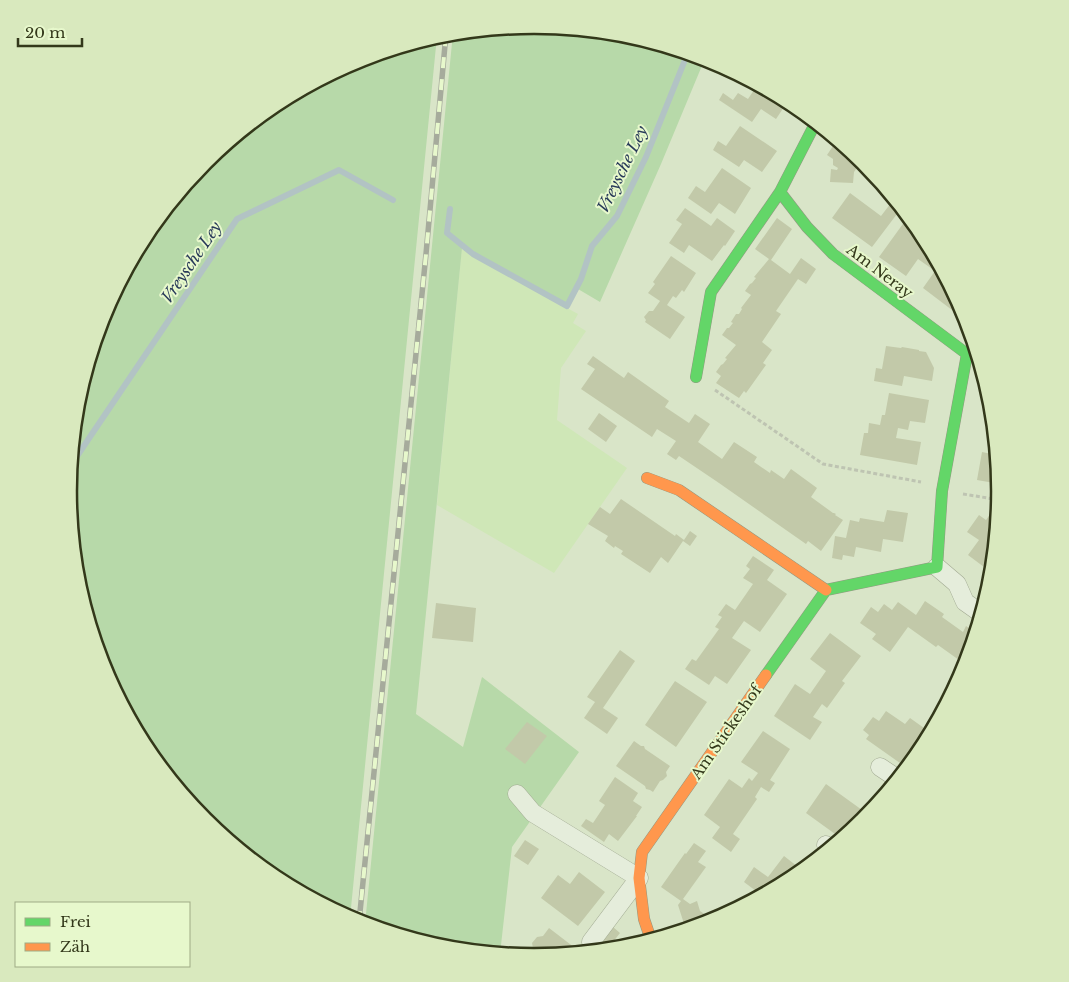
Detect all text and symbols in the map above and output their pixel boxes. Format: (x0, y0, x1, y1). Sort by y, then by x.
scale bar (18, 15, 81, 47)
text: 20 m (25, 23, 65, 42)
water label: Vreysche Ley (592, 122, 652, 216)
water label: Vreysche Ley (156, 217, 226, 307)
street label: Am Neray (842, 239, 917, 302)
street label: Am Stickeshof (686, 680, 767, 784)
legend (15, 902, 190, 967)
text: Frei (60, 912, 91, 931)
text: Zäh (60, 937, 90, 956)

